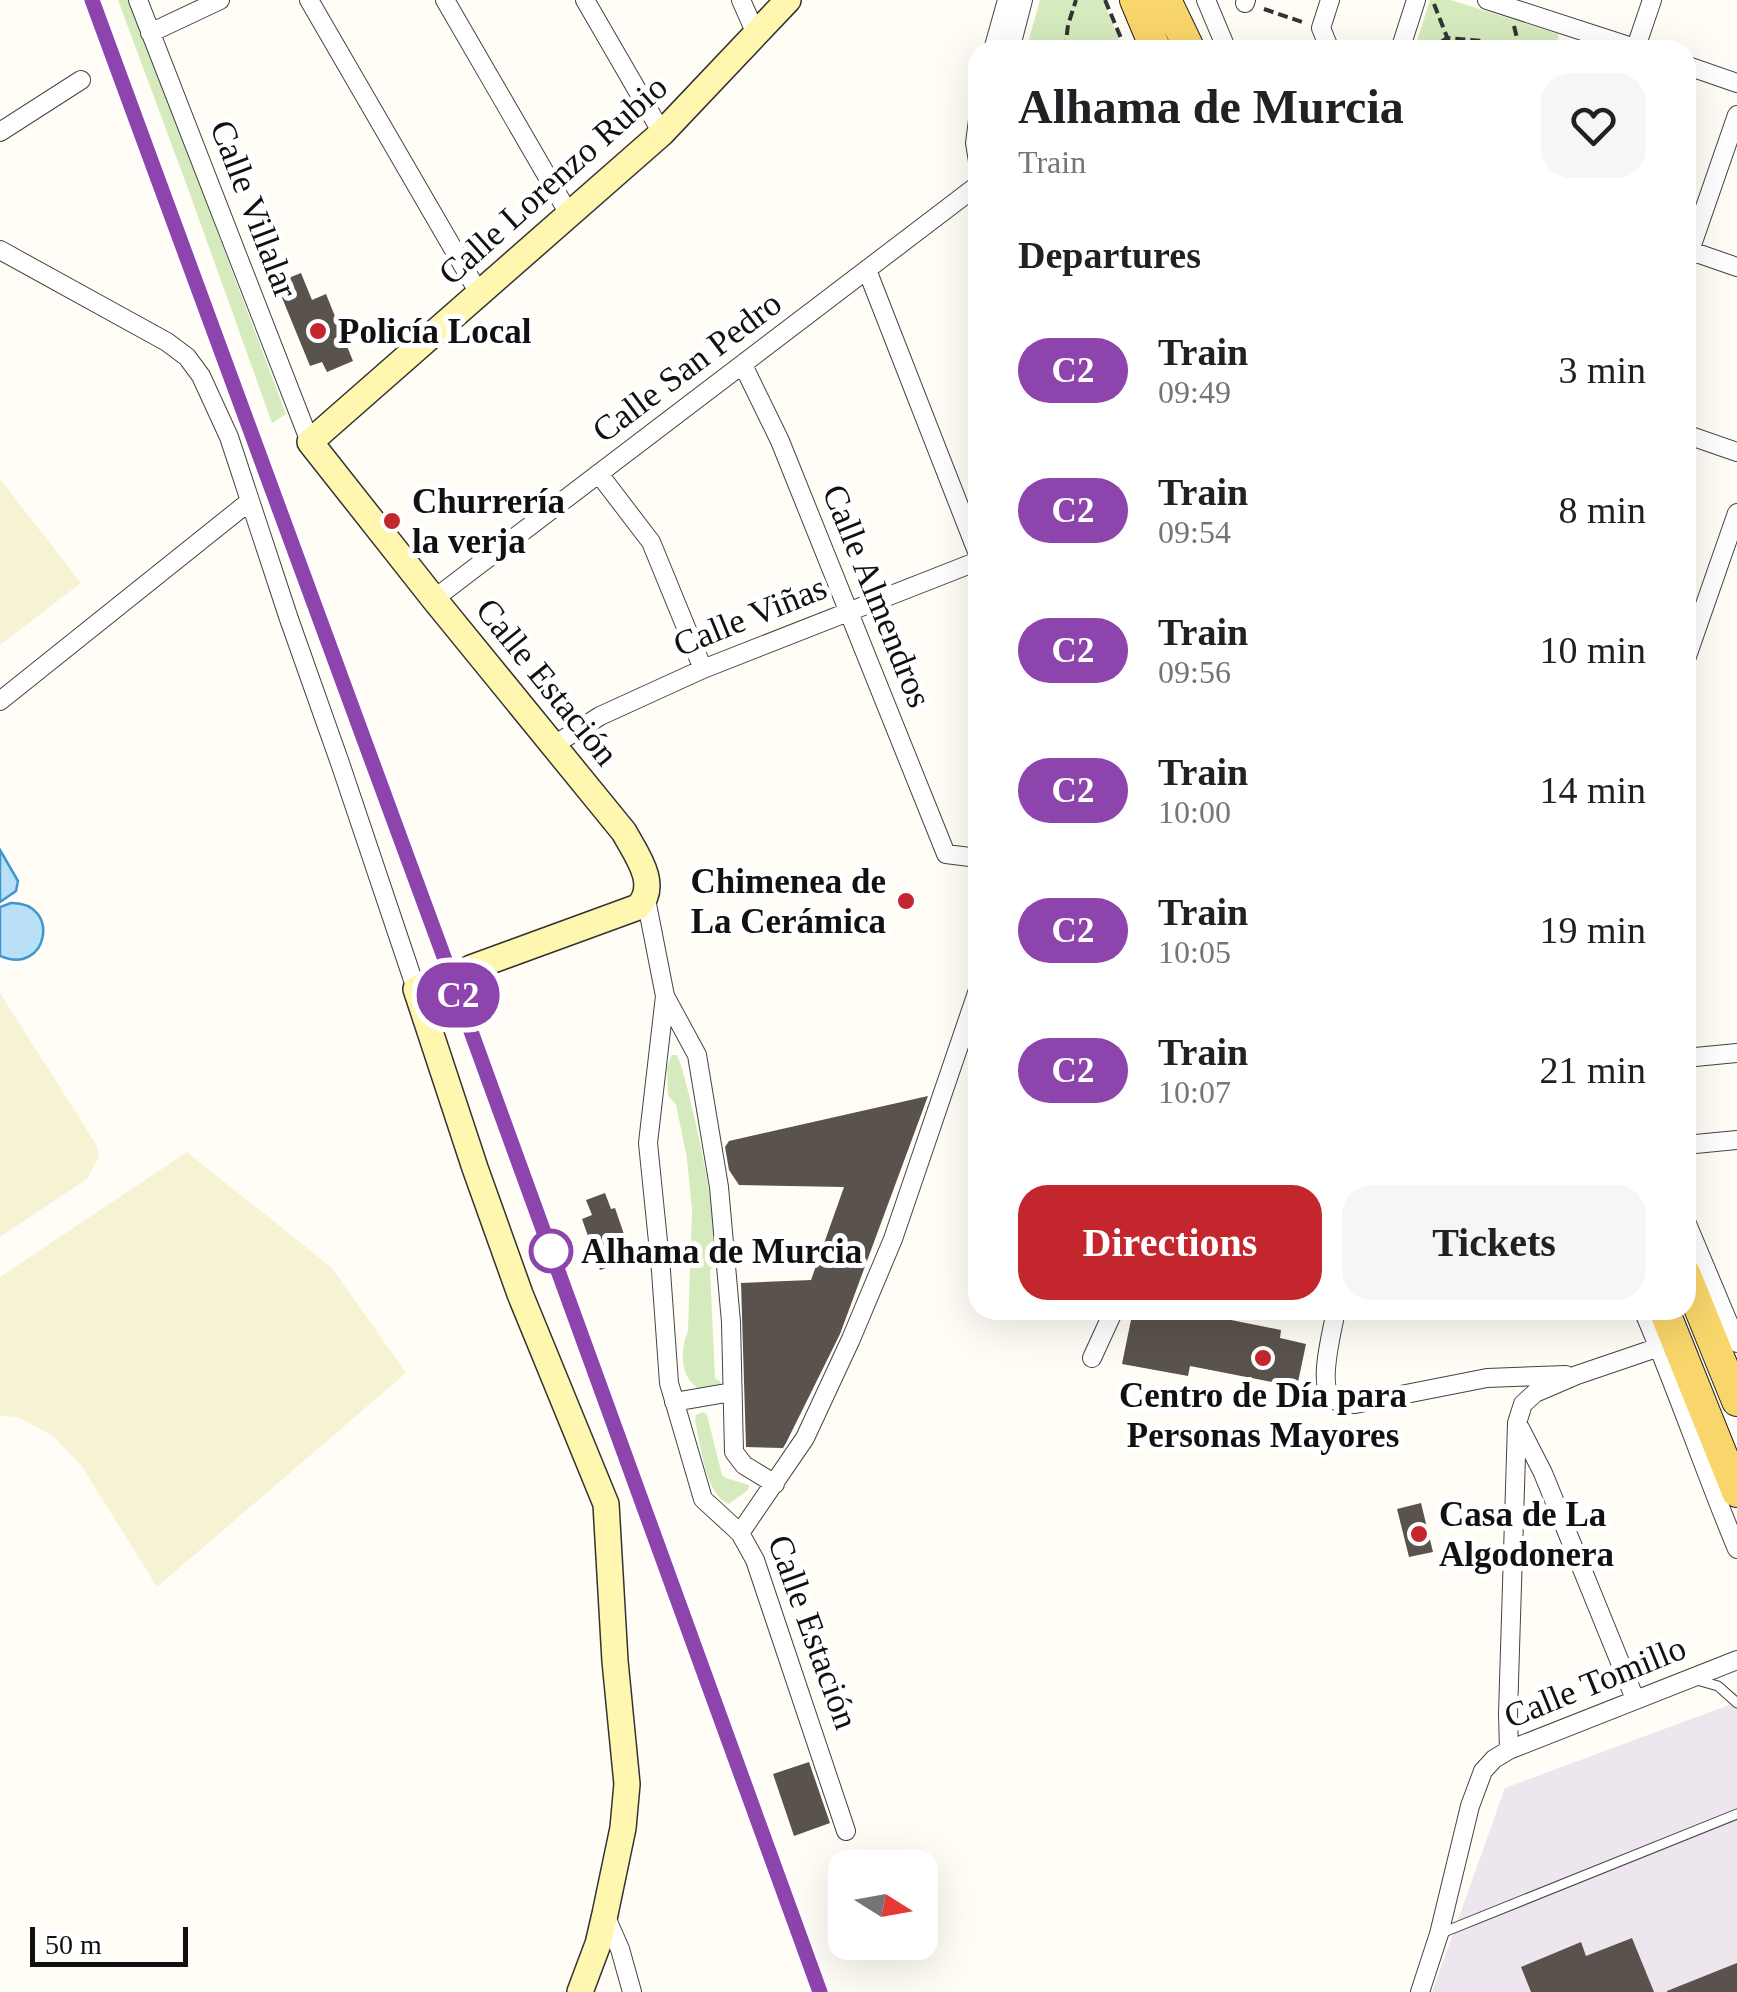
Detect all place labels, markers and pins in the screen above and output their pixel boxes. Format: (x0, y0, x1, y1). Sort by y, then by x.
place label: Policía Local (338, 312, 532, 351)
marker: Policía Local (307, 320, 329, 342)
place label: Churrería la verja (412, 482, 565, 561)
marker: Churrería la verja (381, 510, 403, 532)
place label: Chimenea de La Cerámica (691, 862, 886, 941)
marker: Chimenea de La Cerámica (895, 890, 917, 912)
marker: Alhama de Murcia (530, 1230, 572, 1272)
place label: Alhama de Murcia (581, 1232, 862, 1271)
marker: Centro de Día para Personas Mayores (1252, 1347, 1274, 1369)
place label: Centro de Día para Personas Mayores (1119, 1376, 1407, 1455)
place label: Casa de La Algodonera (1439, 1495, 1614, 1574)
marker: Casa de La Algodonera (1408, 1523, 1430, 1545)

